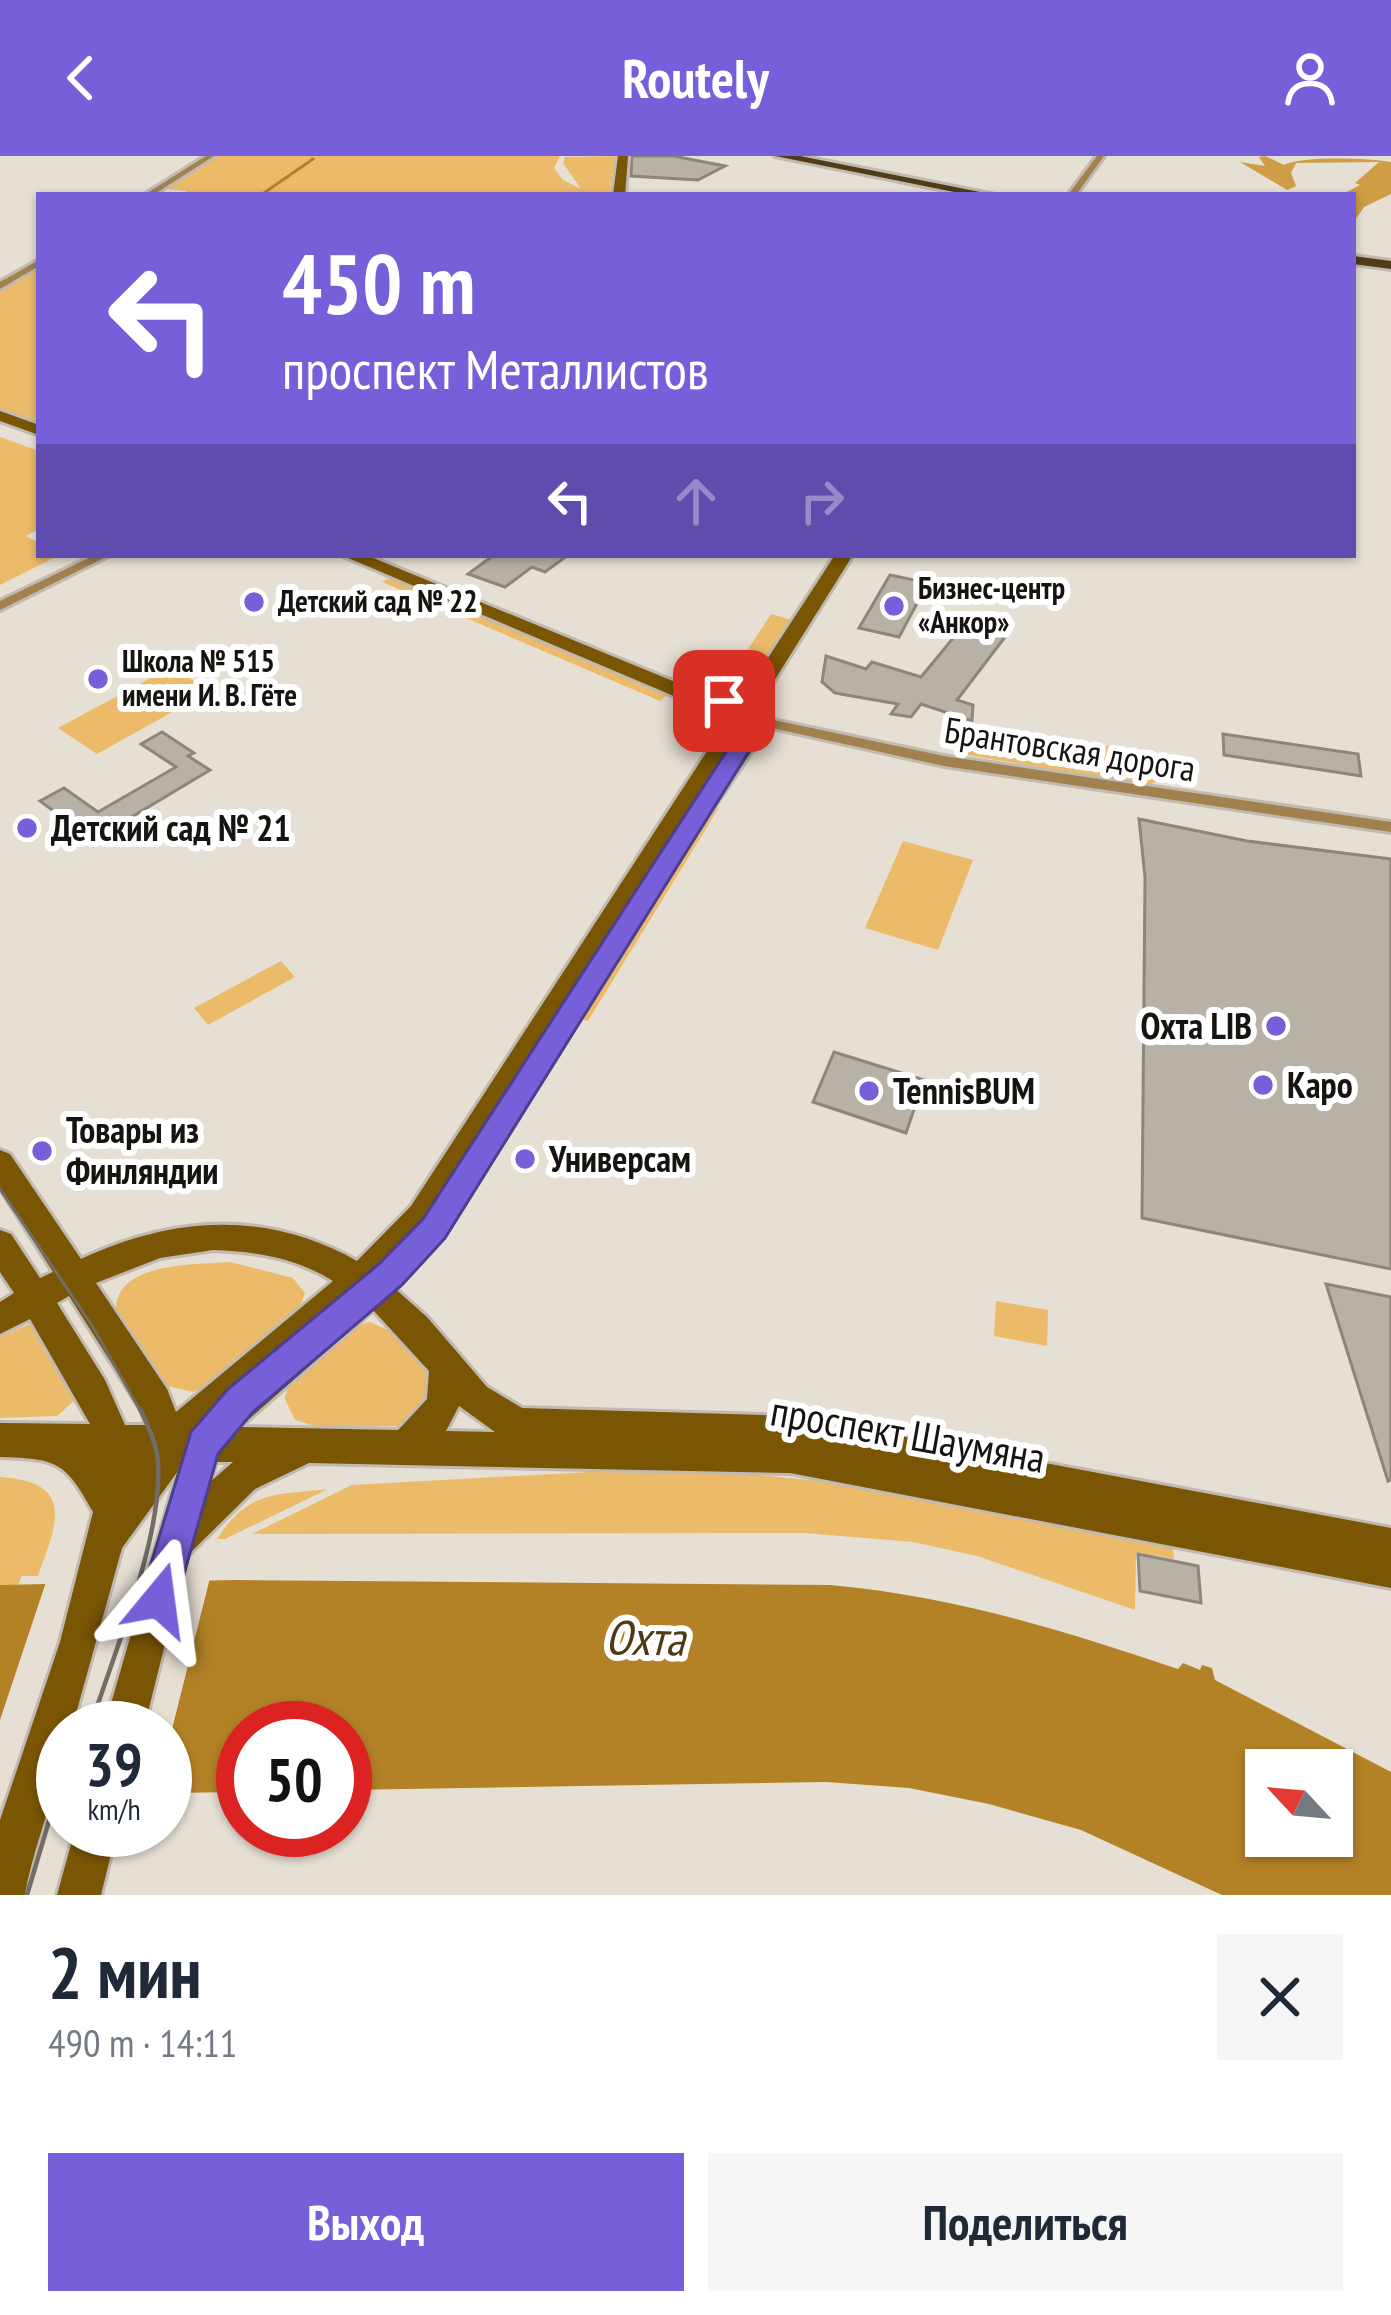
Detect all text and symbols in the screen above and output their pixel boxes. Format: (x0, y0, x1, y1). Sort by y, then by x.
text: Routely (622, 43, 769, 113)
icon: back (48, 45, 114, 111)
icon: person (1277, 45, 1343, 111)
text: 450 m (282, 228, 475, 337)
icon: left (84, 240, 240, 396)
text: проспект Металлистов (282, 334, 709, 404)
icon: left (537, 468, 603, 534)
icon: ahead (663, 468, 729, 534)
icon: right (789, 468, 855, 534)
place label: Бизнес-центр «Анкор» (918, 568, 1065, 641)
place label: Детский сад № 22 (278, 581, 478, 620)
marker: Детский сад № 22 (241, 589, 267, 615)
marker: Бизнес-центр «Анкор» (881, 593, 907, 619)
place label: Школа № 515 имени И. В. Гёте (122, 641, 297, 714)
pin (673, 650, 775, 752)
marker: Школа № 515 имени И. В. Гёте (85, 666, 111, 692)
icon: arrive (691, 668, 757, 734)
street label: Брантовская дорога (941, 705, 1199, 792)
place label: Детский сад № 21 (51, 804, 291, 851)
marker: Детский сад № 21 (14, 815, 40, 841)
place label: Охта LIB (1141, 1002, 1252, 1049)
marker: Охта LIB (1263, 1013, 1289, 1039)
place label: Каро (1287, 1061, 1353, 1108)
place label: TennisBUM (893, 1067, 1035, 1114)
marker: Каро (1250, 1072, 1276, 1098)
marker: TennisBUM (856, 1078, 882, 1104)
place label: Товары из Финляндии (66, 1106, 219, 1194)
place label: Универсам (548, 1135, 691, 1182)
marker: Товары из Финляндии (29, 1138, 55, 1164)
marker: Универсам (512, 1146, 538, 1172)
street label: проспект Шаумяна (767, 1382, 1050, 1485)
position arrow (96, 1537, 222, 1663)
water label: Охта (605, 1605, 688, 1669)
speed limit sign: 50 (216, 1701, 372, 1857)
text: 39 (85, 1725, 143, 1803)
north arrow (1245, 1749, 1353, 1857)
map controls (1245, 1749, 1353, 1857)
text: km/h (87, 1789, 141, 1828)
text: 2 мин (48, 1925, 202, 2018)
button: close (1217, 1934, 1343, 2060)
text: 490 m · 14:11 (48, 2017, 237, 2068)
button: Выход (48, 2153, 684, 2291)
button: Поделиться (708, 2153, 1343, 2291)

